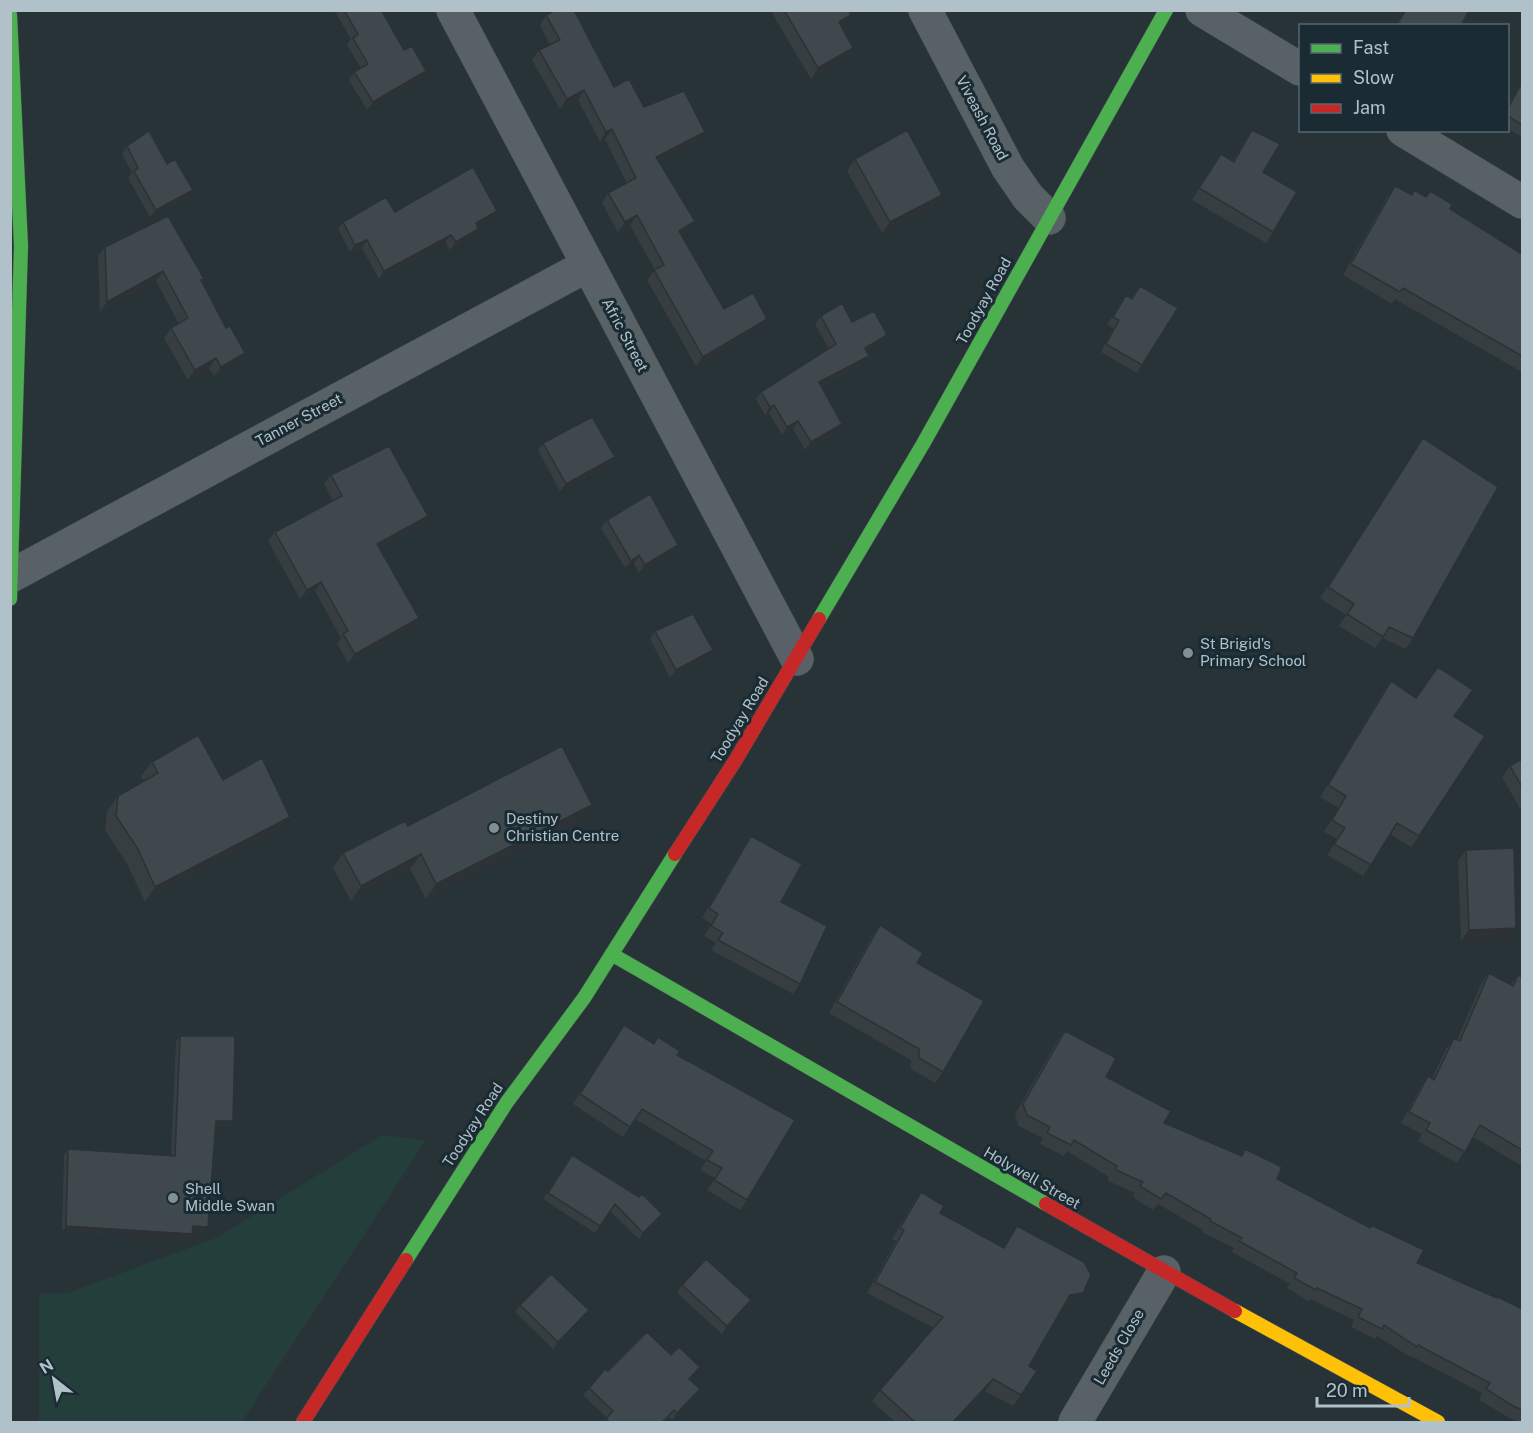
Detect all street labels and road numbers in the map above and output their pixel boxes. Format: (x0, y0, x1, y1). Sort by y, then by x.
street label: Viveash Road (953, 73, 1012, 163)
street label: Toodyay Road (953, 254, 1014, 347)
street label: Afric Street (599, 295, 652, 375)
street label: Tanner Street (253, 390, 345, 449)
street label: Toodyay Road (707, 674, 772, 766)
street label: Toodyay Road (439, 1080, 506, 1170)
street label: Holywell Street (981, 1143, 1084, 1212)
street label: Leeds Close (1090, 1306, 1147, 1388)

